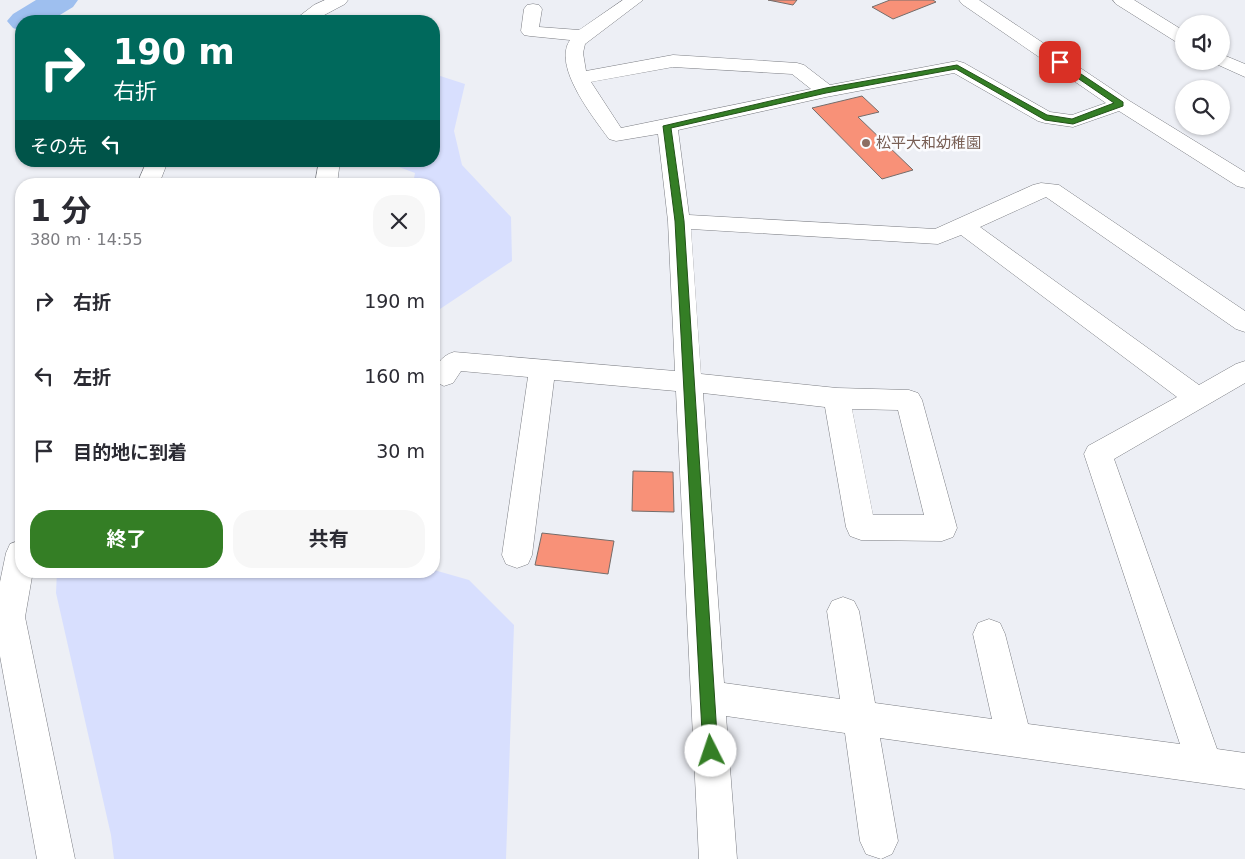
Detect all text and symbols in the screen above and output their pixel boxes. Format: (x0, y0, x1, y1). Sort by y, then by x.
map controls (1175, 15, 1230, 135)
button: sound (1175, 15, 1230, 70)
text: 190 m (113, 32, 235, 72)
icon: right (30, 35, 95, 100)
pin (1039, 41, 1081, 83)
icon: arrive (1046, 48, 1074, 76)
text: 右折 (113, 79, 157, 104)
button: search (1175, 80, 1230, 135)
icon: left (97, 130, 125, 158)
place label: 松平大和幼稚園 (876, 134, 981, 152)
text: その先 (30, 135, 87, 157)
marker: 松平大和幼稚園 (860, 137, 872, 149)
text: 1 分 (30, 193, 91, 228)
button: close (373, 195, 425, 247)
text: 380 m · 14:55 (30, 230, 143, 249)
icon: right (30, 287, 58, 315)
text: 190 m (364, 290, 425, 312)
text: 右折 (73, 291, 111, 313)
icon: left (30, 362, 58, 390)
text: 160 m (364, 365, 425, 387)
text: 左折 (73, 366, 111, 388)
icon: arrive (30, 437, 58, 465)
text: 30 m (376, 440, 425, 462)
text: 目的地に到着 (73, 441, 187, 463)
button: 終了 (30, 510, 223, 568)
button: 共有 (233, 510, 425, 568)
position arrow (684, 724, 736, 776)

